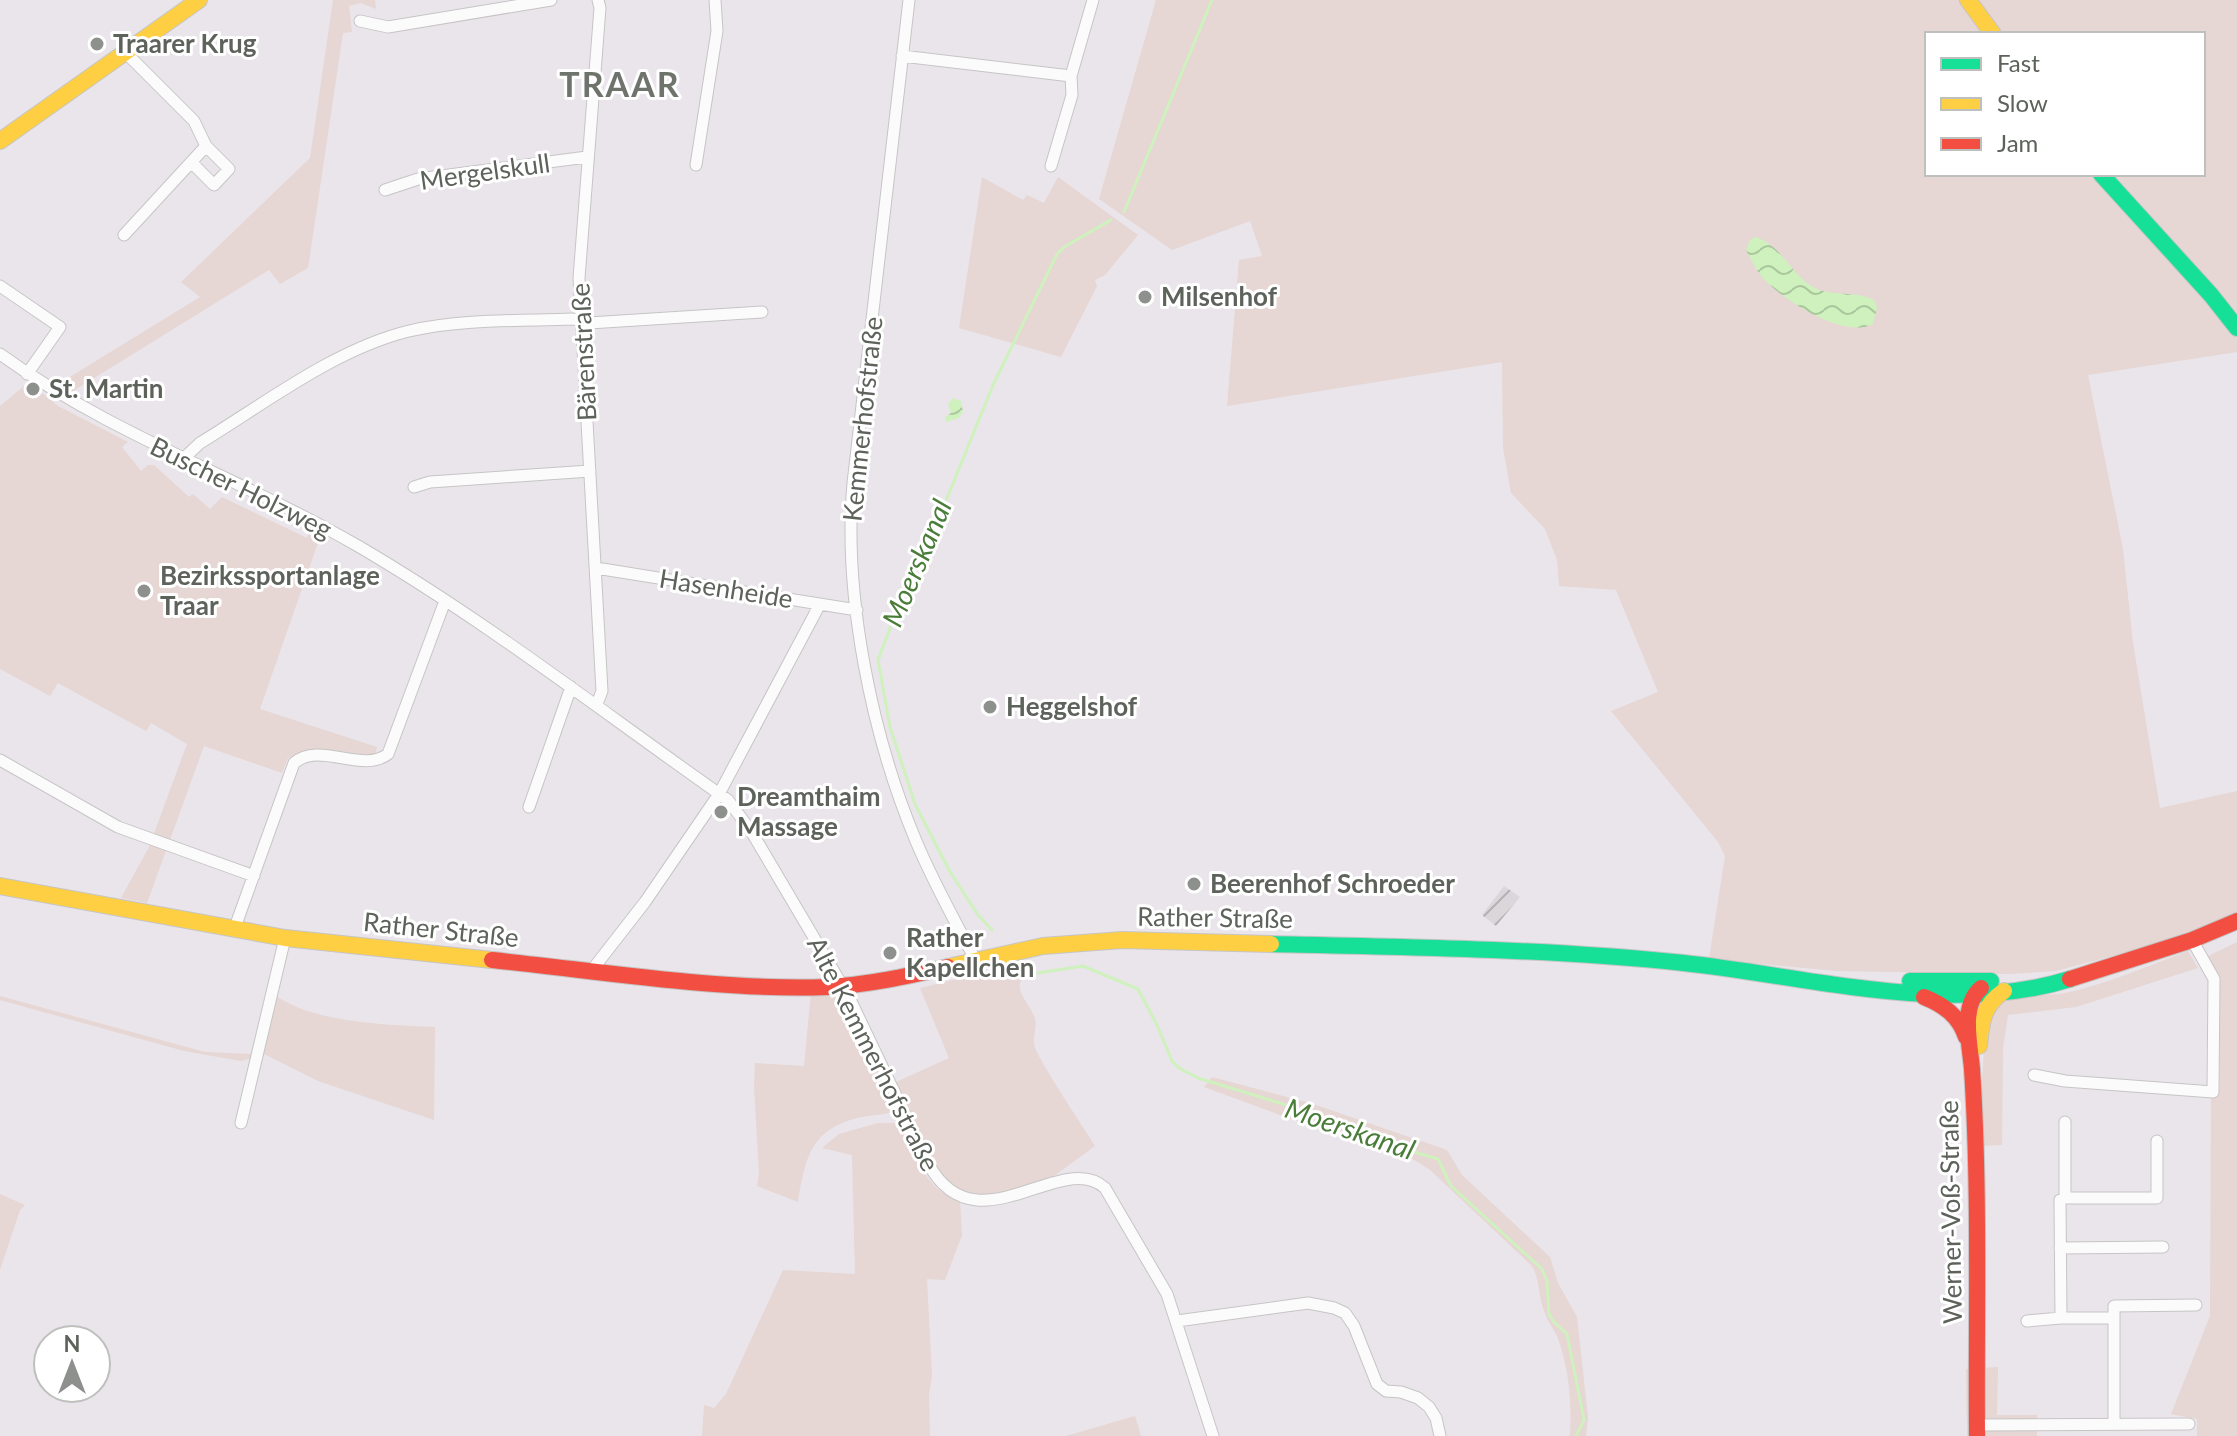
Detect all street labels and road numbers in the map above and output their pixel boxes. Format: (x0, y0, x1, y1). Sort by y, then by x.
street label: Mergelskull (418, 146, 552, 196)
street label: Bärenstraße (563, 282, 603, 422)
street label: Kemmerhofstraße (835, 315, 889, 523)
street label: Buscher Holzweg (145, 429, 337, 545)
street label: Hasenheide (657, 562, 795, 614)
street label: Rather Straße (1137, 900, 1293, 934)
street label: Rather Straße (362, 905, 520, 953)
street label: Alte Kemmerhofstraße (801, 931, 947, 1176)
street label: Werner-Voß-Straße (1932, 1100, 1968, 1324)

